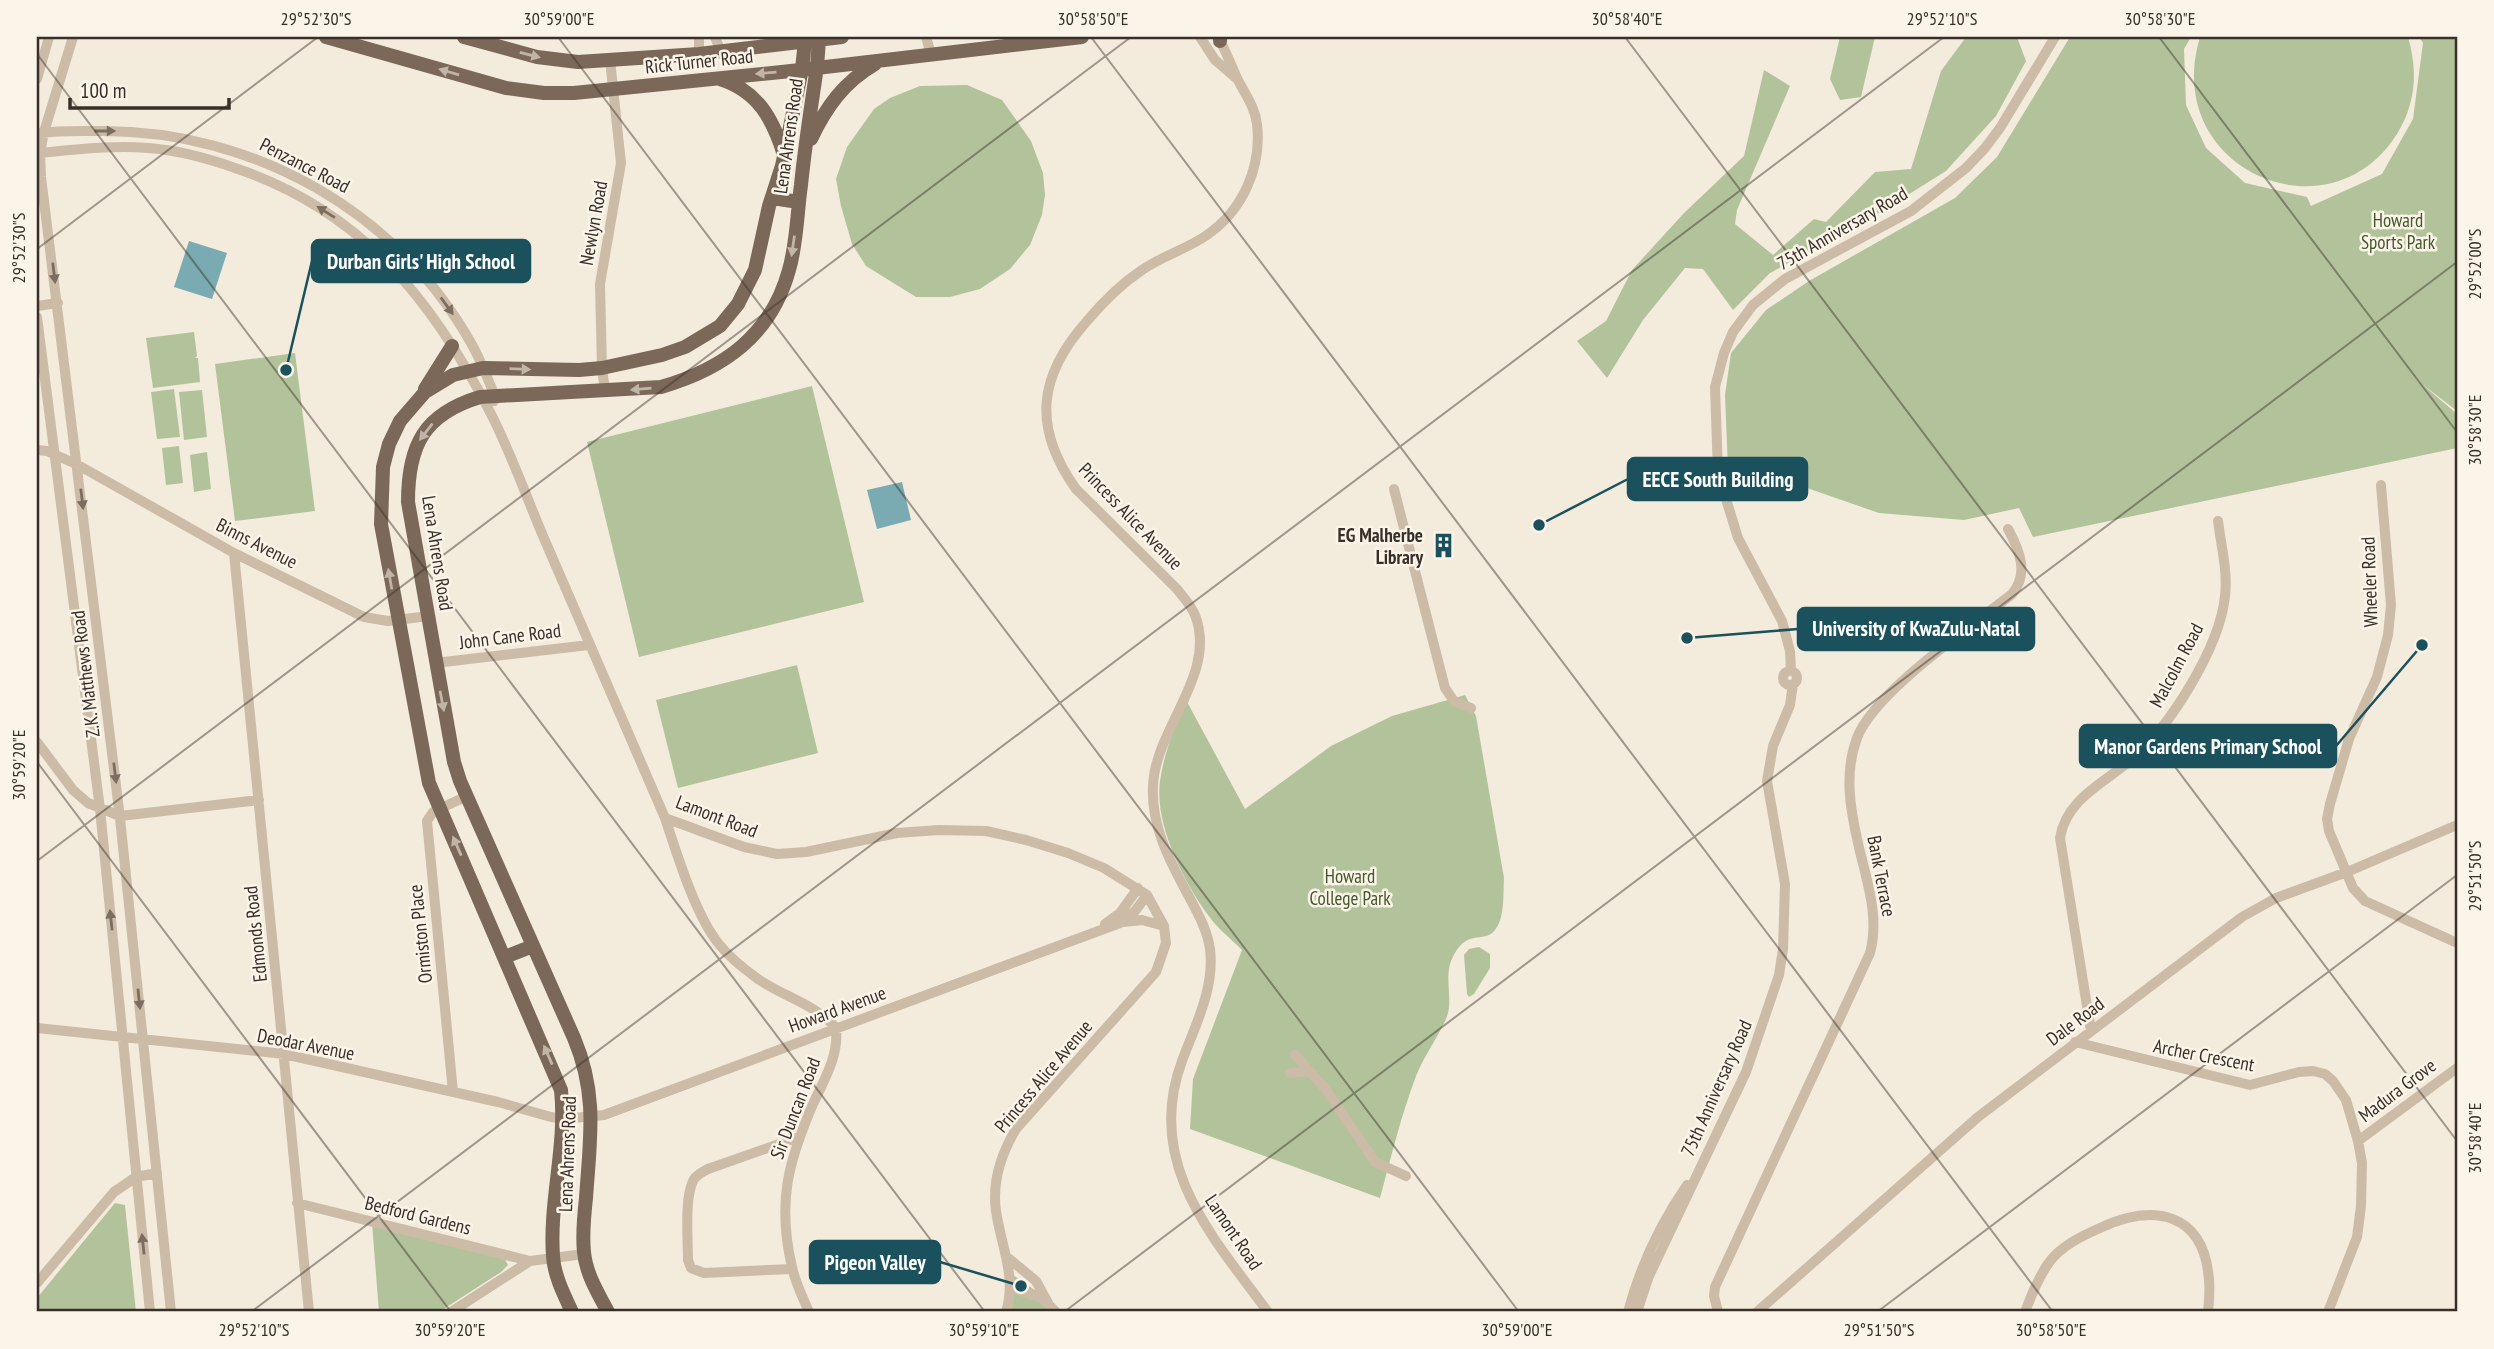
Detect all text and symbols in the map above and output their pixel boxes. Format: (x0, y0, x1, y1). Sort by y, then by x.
text: 29°52'30"S (281, 7, 352, 30)
text: 30°59'00"E (524, 7, 594, 30)
text: 30°58'50"E (1058, 7, 1128, 30)
text: 30°58'40"E (1592, 7, 1662, 30)
text: 29°52'10"S (1907, 7, 1978, 30)
text: 30°58'30"E (2125, 7, 2195, 30)
street label: Rick Turner Road (644, 43, 754, 79)
one-way arrow (519, 50, 541, 61)
scale bar (70, 66, 229, 110)
one-way arrow (438, 66, 459, 76)
one-way arrow (754, 68, 776, 79)
text: 100 m (80, 77, 126, 104)
street label: Lena Ahrens Road (768, 77, 808, 195)
one-way arrow (94, 125, 116, 137)
street label: Penzance Road (256, 132, 354, 198)
street label: Newlyn Road (574, 179, 612, 267)
street label: 75th Anniversary Road (1772, 181, 1912, 275)
one-way arrow (317, 205, 336, 218)
park label: Howard Sports Park (2361, 208, 2436, 254)
text: 29°52'30"S (7, 212, 30, 283)
text: 29°52'00"S (2463, 228, 2486, 299)
one-way arrow (788, 235, 799, 257)
callout: Durban Girls' High School (312, 240, 530, 282)
text: Durban Girls' High School (327, 248, 516, 275)
one-way arrow (49, 262, 60, 284)
one-way arrow (440, 296, 454, 315)
one-way arrow (509, 363, 531, 374)
one-way arrow (630, 383, 652, 394)
text: 30°58'30"E (2463, 395, 2486, 465)
one-way arrow (419, 422, 434, 440)
street label: Princess Alice Avenue (1074, 457, 1188, 575)
callout: EECE South Building (1628, 458, 1807, 500)
text: EECE South Building (1642, 466, 1794, 493)
one-way arrow (77, 488, 88, 510)
street label: Lena Ahrens Road (417, 494, 459, 612)
street label: Binns Avenue (212, 512, 302, 574)
place label: EG Malherbe Library (1338, 523, 1423, 569)
building icon: EG Malherbe Library (1429, 532, 1457, 560)
street label: Wheeler Road (2355, 536, 2383, 628)
one-way arrow (384, 568, 395, 590)
callout: University of KwaZulu-Natal (1798, 608, 2034, 650)
street label: Z.K. Matthews Road (65, 609, 105, 739)
text: University of KwaZulu-Natal (1812, 615, 2021, 642)
street label: John Cane Road (457, 618, 562, 654)
street label: Malcolm Road (2144, 619, 2208, 711)
one-way arrow (437, 690, 448, 712)
callout: Manor Gardens Primary School (2080, 725, 2336, 767)
text: 30°59'20"E (7, 730, 30, 800)
text: Manor Gardens Primary School (2094, 733, 2323, 760)
one-way arrow (109, 762, 120, 784)
street label: Lamont Road (673, 789, 761, 843)
street label: Bank Terrace (1862, 833, 1902, 919)
one-way arrow (451, 836, 463, 856)
text: 29°51'50"S (2463, 840, 2486, 911)
park label: Howard College Park (1309, 864, 1391, 910)
street label: Ormiston Place (403, 883, 437, 985)
street label: Edmonds Road (238, 885, 272, 983)
one-way arrow (105, 909, 116, 931)
street label: Howard Avenue (785, 980, 889, 1038)
one-way arrow (134, 988, 145, 1010)
street label: Dale Road (2041, 991, 2109, 1051)
street label: Princess Alice Avenue (989, 1015, 1097, 1137)
street label: 75th Anniversary Road (1675, 1016, 1757, 1160)
street label: Deodar Avenue (255, 1023, 357, 1065)
street label: Archer Crescent (2152, 1033, 2257, 1077)
one-way arrow (542, 1045, 554, 1065)
street label: Madura Grove (2354, 1053, 2441, 1127)
street label: Sir Duncan Road (765, 1054, 825, 1162)
street label: Lena Ahrens Road (553, 1096, 581, 1212)
text: 30°58'40"E (2463, 1103, 2486, 1173)
street label: Bedford Gardens (362, 1190, 474, 1240)
street label: Lamont Road (1200, 1190, 1268, 1274)
one-way arrow (137, 1233, 148, 1255)
callout: Pigeon Valley (810, 1241, 940, 1283)
text: Pigeon Valley (824, 1249, 926, 1276)
text: 29°52'10"S (219, 1318, 290, 1341)
text: 30°59'20"E (415, 1318, 485, 1341)
text: 30°59'10"E (949, 1318, 1019, 1341)
text: 30°59'00"E (1482, 1318, 1552, 1341)
text: 29°51'50"S (1844, 1318, 1915, 1341)
text: 30°58'50"E (2016, 1318, 2086, 1341)

